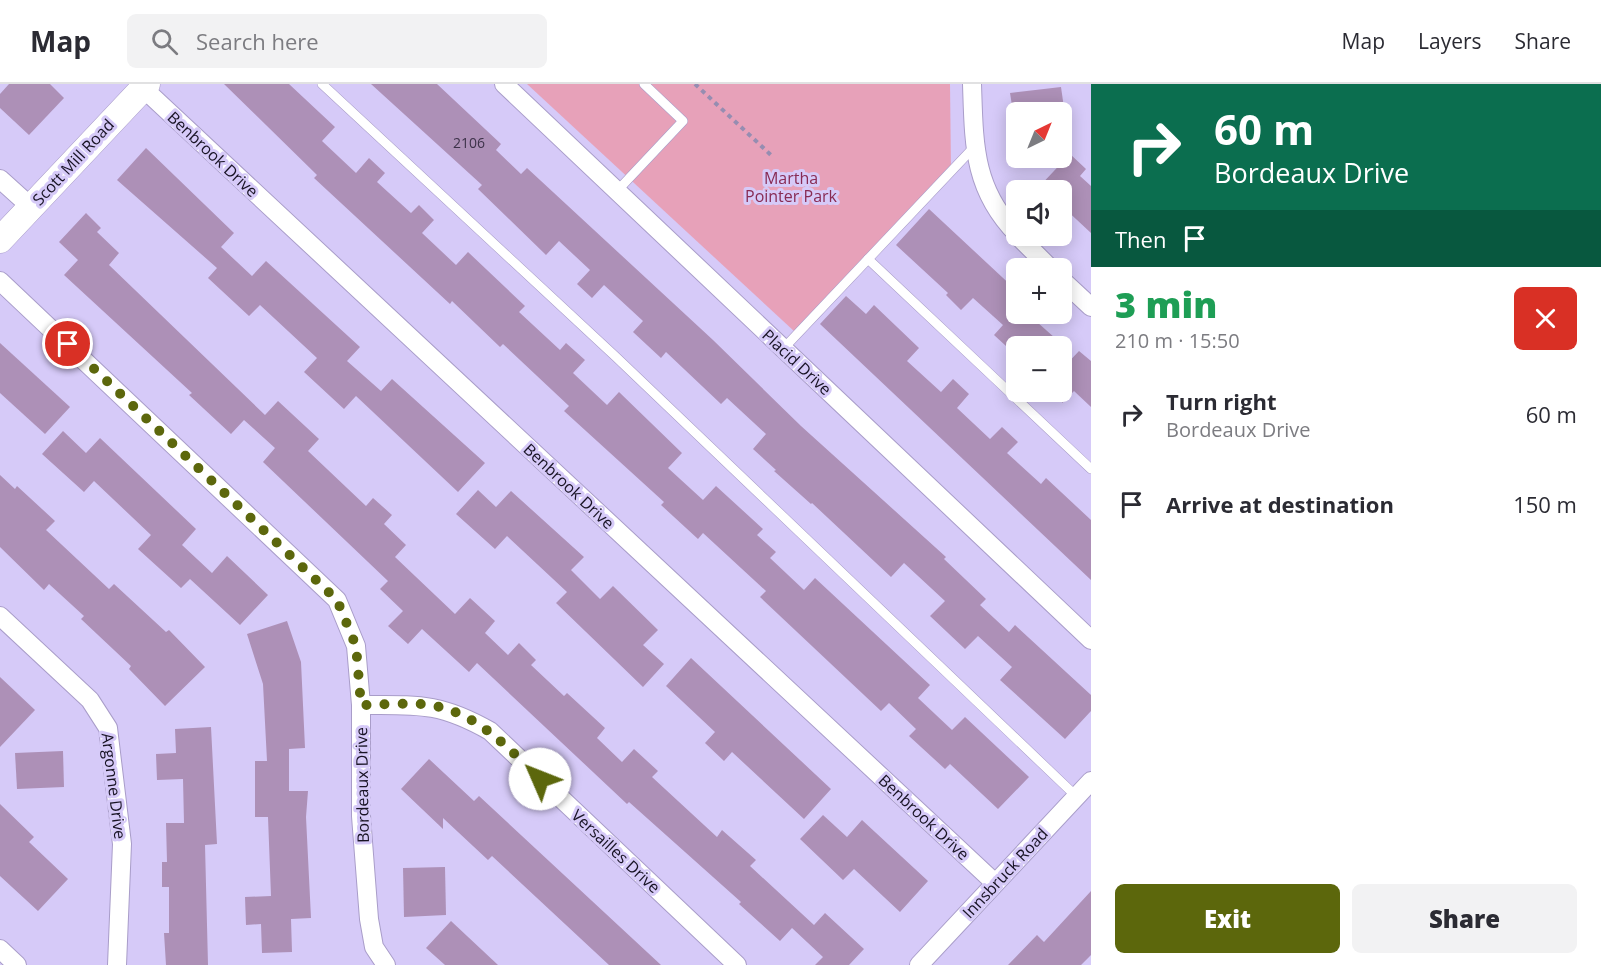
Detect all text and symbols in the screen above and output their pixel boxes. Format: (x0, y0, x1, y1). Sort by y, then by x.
search box (127, 14, 547, 68)
text: Map (30, 22, 91, 60)
icon: search (148, 25, 181, 58)
text: Search here (196, 26, 319, 56)
text: Map (1342, 27, 1385, 55)
text: Layers (1418, 27, 1482, 55)
text: Share (1515, 27, 1571, 55)
text: 60 m (1214, 100, 1314, 157)
north arrow (1006, 102, 1072, 168)
map controls (1006, 102, 1072, 402)
street label: Benbrook Drive (163, 106, 263, 202)
icon: right (1115, 108, 1193, 186)
street label: Scott Mill Road (27, 114, 119, 210)
house number: 2106 (453, 133, 485, 152)
text: Bordeaux Drive (1214, 154, 1409, 191)
park label: Martha Pointer Park (745, 167, 838, 207)
button: sound (1006, 180, 1072, 246)
icon: arrive (1178, 222, 1211, 255)
text: Then (1115, 224, 1166, 254)
button: + (1006, 258, 1072, 324)
text: 3 min (1115, 280, 1217, 329)
button: close (1514, 287, 1577, 350)
pin (42, 318, 93, 369)
street label: Placid Drive (758, 324, 836, 400)
icon: arrive (51, 327, 84, 360)
text: 210 m · 15:50 (1115, 327, 1240, 354)
button: − (1006, 336, 1072, 402)
text: Turn right (1166, 386, 1277, 416)
icon: right (1115, 398, 1148, 431)
text: 60 m (1526, 399, 1577, 429)
text: Bordeaux Drive (1166, 416, 1311, 443)
street label: Benbrook Drive (519, 438, 619, 534)
icon: arrive (1115, 488, 1148, 521)
text: Arrive at destination (1166, 489, 1394, 519)
text: 150 m (1513, 489, 1577, 519)
street label: Bordeaux Drive (350, 727, 374, 843)
street label: Argonne Drive (97, 732, 131, 840)
position arrow (508, 747, 572, 811)
street label: Benbrook Drive (874, 769, 974, 865)
street label: Versailles Drive (567, 804, 665, 898)
street label: Innsbruck Road (957, 823, 1053, 923)
button: Exit (1115, 884, 1340, 953)
button: Share (1352, 884, 1577, 953)

